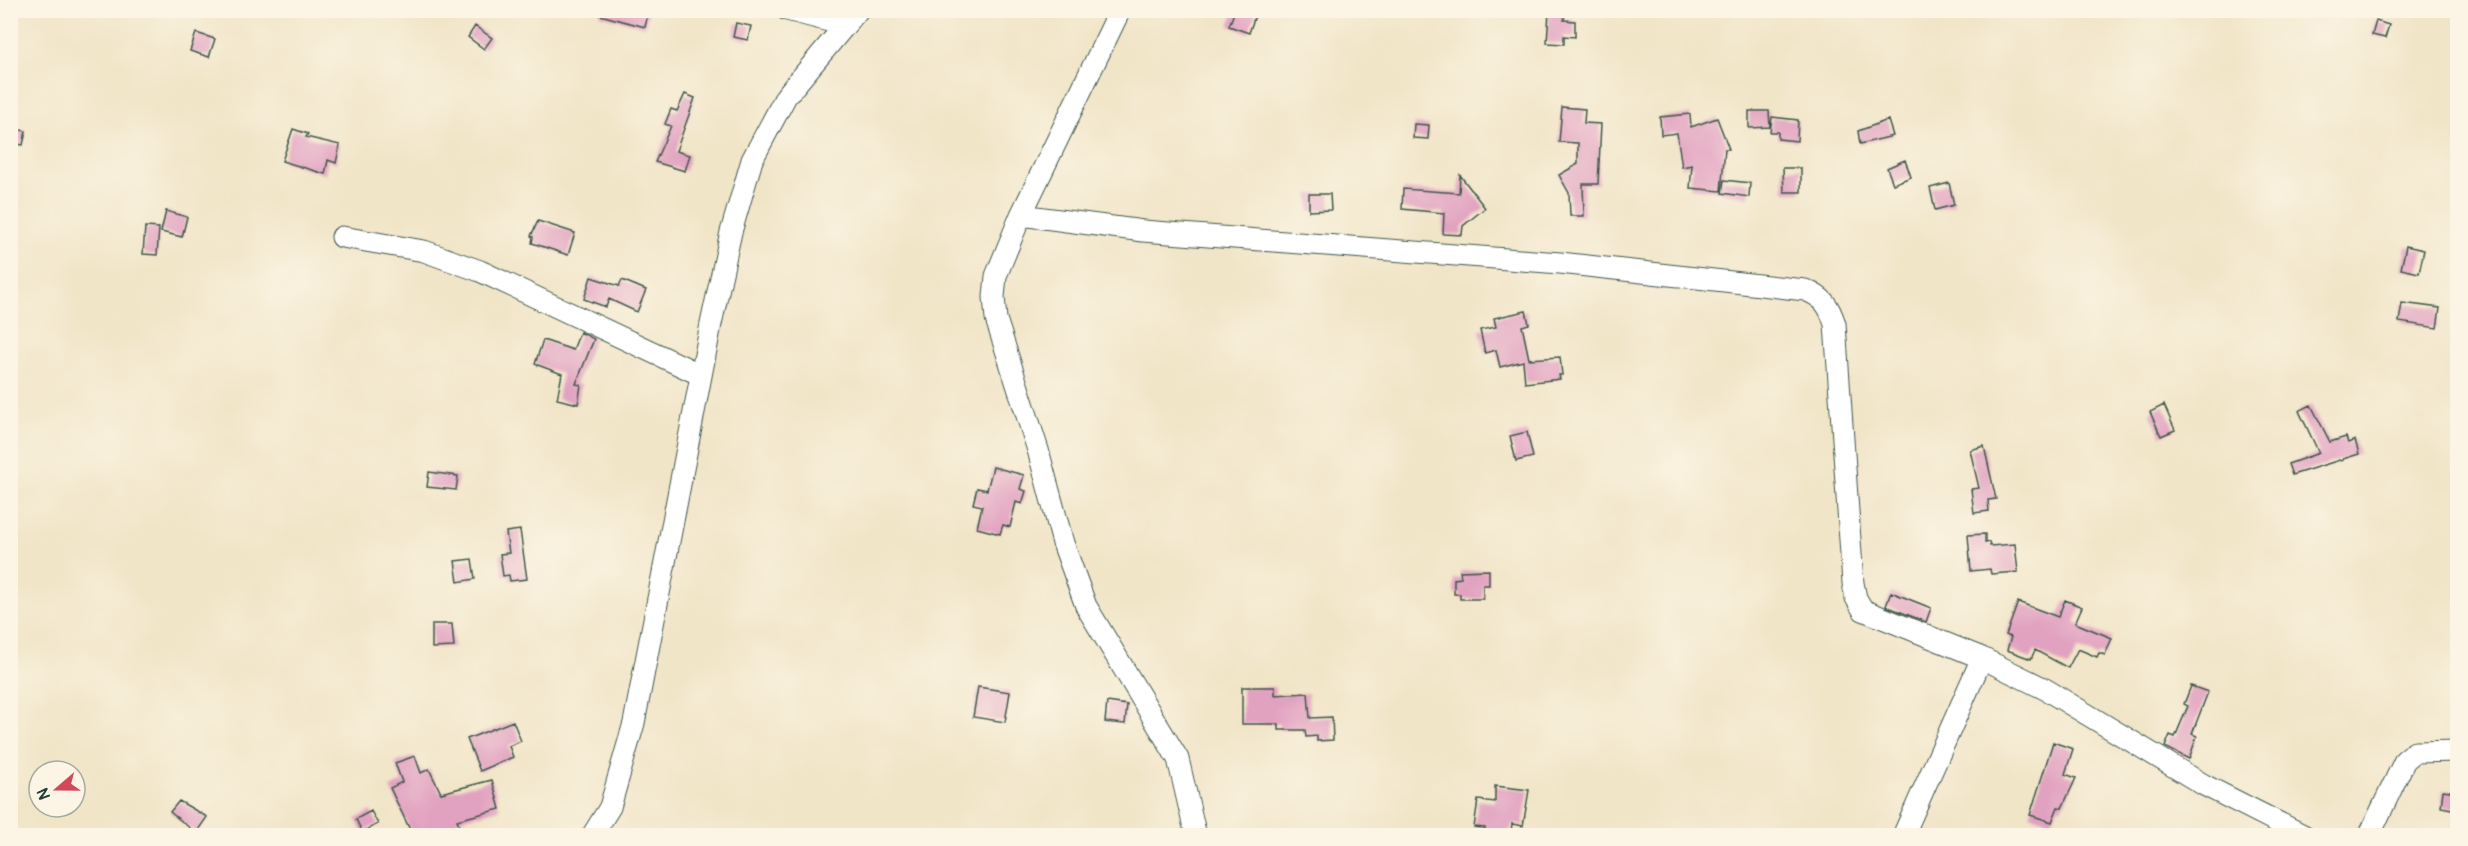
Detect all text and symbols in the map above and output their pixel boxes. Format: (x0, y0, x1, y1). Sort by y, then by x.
north arrow (27, 759, 87, 819)
text: N (33, 785, 55, 802)

